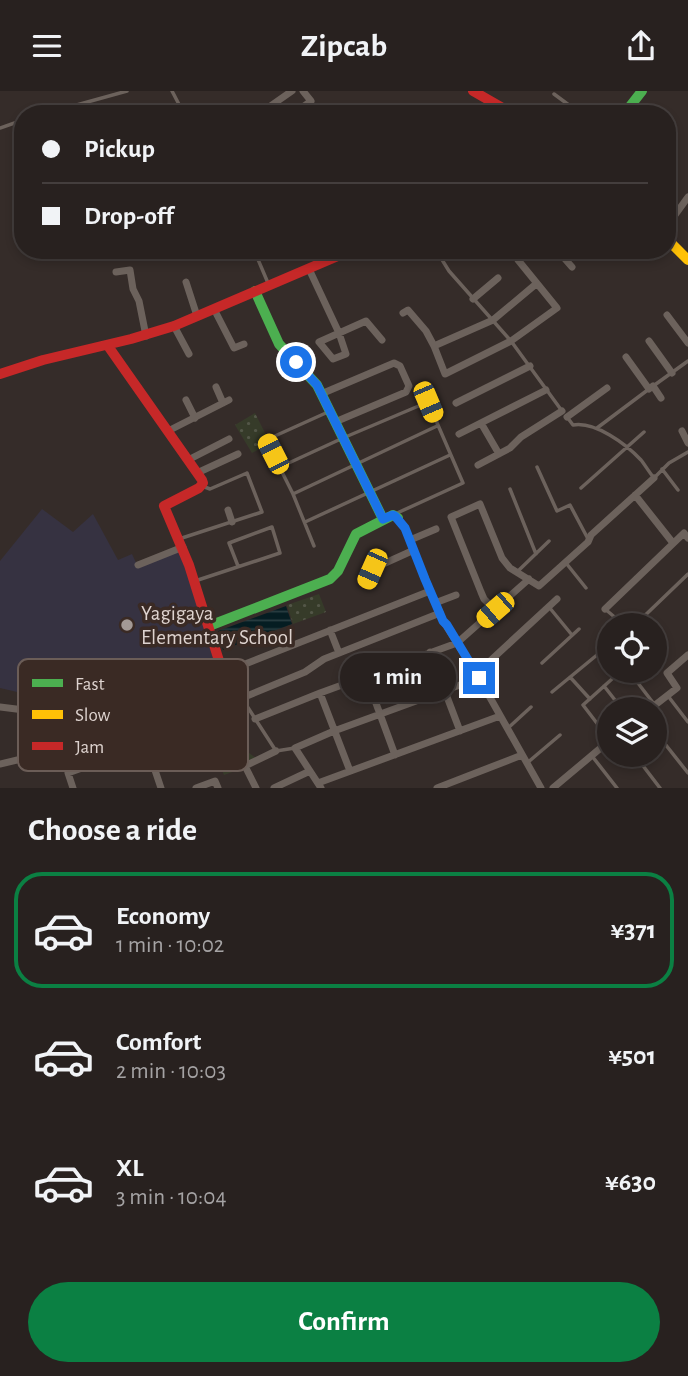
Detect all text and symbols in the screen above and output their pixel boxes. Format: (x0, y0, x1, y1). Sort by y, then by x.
icon: menu (28, 27, 66, 65)
icon: share (622, 27, 660, 65)
text: Zipcab (301, 30, 387, 62)
text: Pickup (84, 136, 155, 162)
text: Drop-off (84, 203, 173, 229)
route start (280, 346, 312, 378)
car (411, 379, 446, 425)
car (255, 431, 292, 477)
car (354, 546, 391, 592)
car (473, 588, 518, 632)
place label: Yagigaya Elementary School (141, 603, 293, 648)
map controls (597, 613, 667, 767)
button: locate (597, 613, 667, 683)
marker: Yagigaya Elementary School (119, 617, 135, 633)
callout: 1 min (339, 653, 454, 703)
legend (18, 659, 248, 771)
route end (463, 662, 495, 694)
text: 1 min (374, 666, 422, 689)
text: Fast (75, 675, 105, 694)
button: layers (597, 697, 667, 767)
text: Slow (75, 706, 111, 725)
text: Jam (75, 738, 104, 757)
text: Choose a ride (28, 814, 197, 846)
icon: car (32, 899, 95, 962)
text: Economy (116, 903, 210, 929)
text: ¥371 (611, 917, 656, 943)
text: 1 min · 10:02 (116, 934, 224, 957)
icon: car (32, 1025, 95, 1088)
text: Comfort (116, 1029, 201, 1055)
text: ¥501 (608, 1043, 656, 1069)
text: 2 min · 10:03 (116, 1060, 226, 1083)
icon: car (32, 1151, 95, 1214)
text: XL (116, 1155, 143, 1181)
text: ¥630 (605, 1169, 656, 1195)
text: 3 min · 10:04 (116, 1186, 227, 1209)
button: Confirm (28, 1282, 660, 1362)

